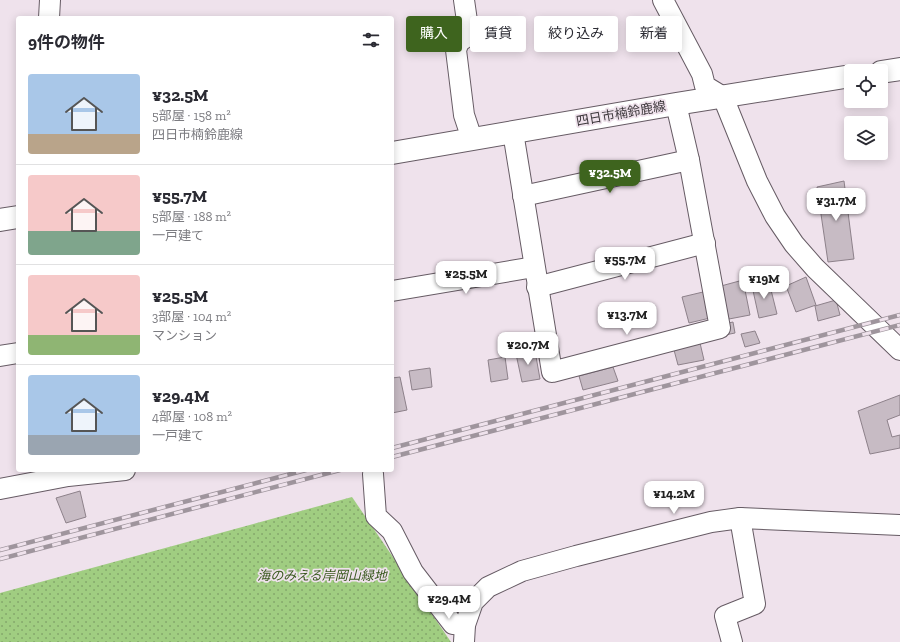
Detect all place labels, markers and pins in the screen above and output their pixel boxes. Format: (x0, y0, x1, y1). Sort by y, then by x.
pin: ¥32.5M (577, 160, 643, 194)
pin: ¥31.7M (803, 188, 869, 222)
pin: ¥55.7M (592, 247, 658, 281)
pin: ¥25.5M (433, 261, 499, 295)
pin: ¥19M (740, 266, 788, 300)
pin: ¥13.7M (594, 302, 660, 336)
pin: ¥20.7M (495, 332, 561, 366)
pin: ¥14.2M (641, 481, 707, 515)
pin: ¥29.4M (416, 586, 482, 620)

